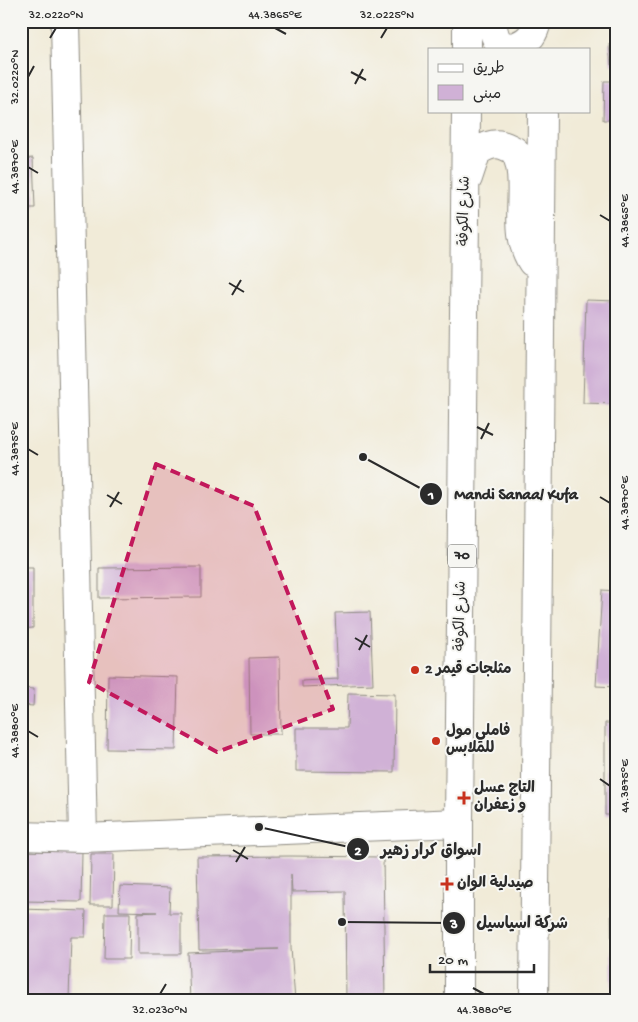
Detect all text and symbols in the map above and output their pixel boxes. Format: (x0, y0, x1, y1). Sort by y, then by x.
text: 32.0220°N (28, 9, 83, 23)
text: 44.3865°E (248, 9, 302, 23)
text: 32.0225°N (359, 9, 414, 23)
legend (428, 48, 590, 112)
text: 32.0220°N (9, 50, 23, 105)
text: طريق (473, 60, 505, 78)
text: مبنى (473, 86, 501, 104)
text: 44.3870°E (9, 140, 23, 194)
street label: شارع الكوفة (455, 176, 475, 246)
text: 44.3865°E (619, 194, 633, 248)
text: 44.3875°E (9, 422, 23, 476)
text: 44.3870°E (619, 476, 633, 530)
callout: Mandi Sanaa/ Kufa (419, 478, 587, 509)
text: Mandi Sanaa/ Kufa (454, 486, 579, 506)
text: 1 (427, 487, 434, 505)
road number: 70 (448, 544, 476, 568)
street label: شارع الكوفة (451, 581, 471, 651)
place label: مثلجات قيمر 2 (425, 660, 511, 679)
marker: مثلجات قيمر 2 (409, 664, 421, 676)
text: 44.3880°E (9, 703, 23, 758)
place label: فاملي مول للملابس (446, 722, 510, 758)
marker: فاملي مول للملابس (430, 735, 442, 747)
text: 44.3875°E (619, 759, 633, 813)
place label: التاج عسل و زعفران (474, 780, 535, 815)
marker: التاج عسل و زعفران (458, 792, 470, 804)
callout: اسواق كرار زهير (346, 834, 491, 865)
text: اسواق كرار زهير (379, 842, 481, 862)
text: 2 (354, 843, 362, 861)
place label: صيدلية الوان (457, 874, 534, 893)
marker: صيدلية الوان (441, 878, 453, 890)
callout: شركة اسياسيل (441, 907, 578, 938)
text: شركة اسياسيل (476, 915, 568, 935)
text: 3 (449, 916, 458, 934)
scale bar (430, 942, 534, 974)
text: 20 m (438, 952, 468, 970)
text: 32.0230°N (132, 1004, 188, 1018)
text: 44.3880°E (457, 1004, 512, 1018)

